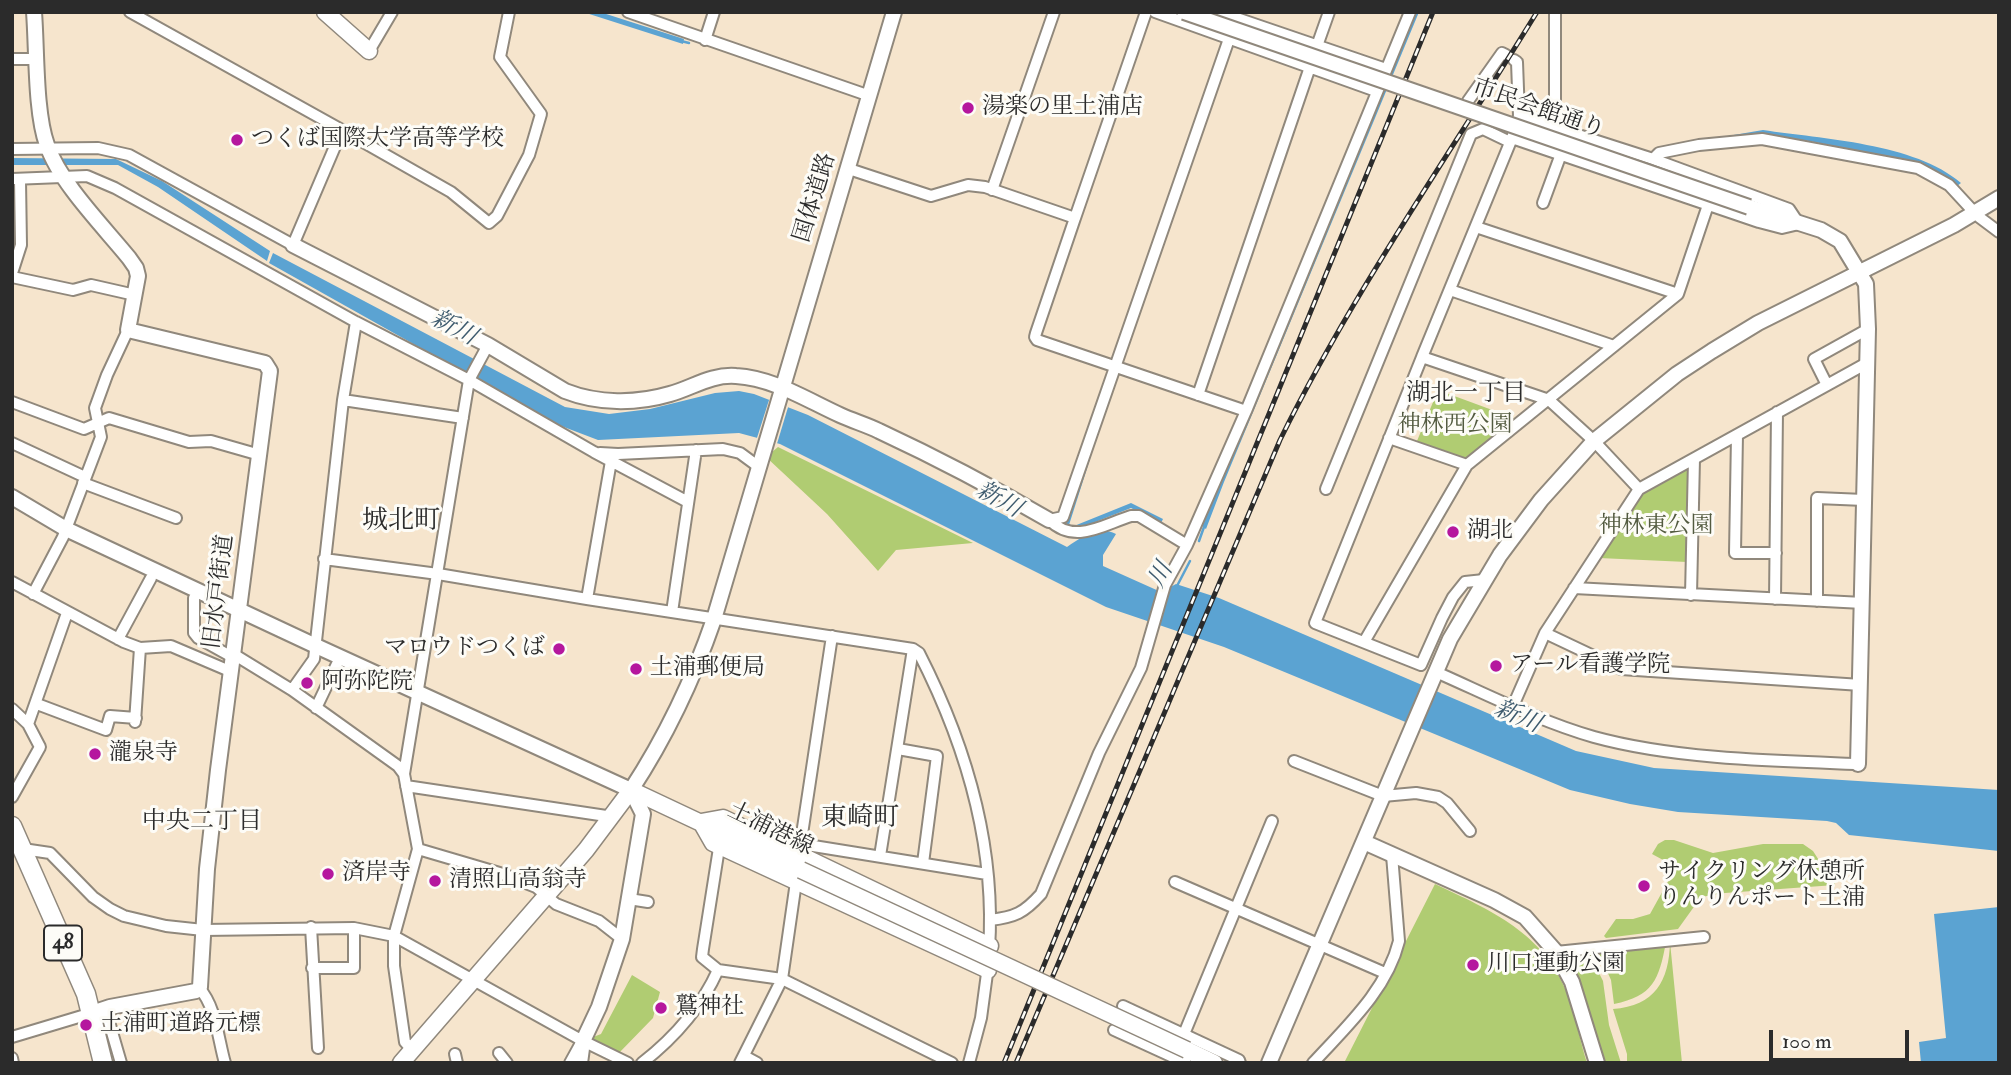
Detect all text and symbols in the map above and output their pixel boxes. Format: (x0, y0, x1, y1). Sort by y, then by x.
street label: 市民会館通り (1468, 74, 1608, 146)
place label: 湯楽の里土浦店 (982, 94, 1143, 122)
marker: 湯楽の里土浦店 (960, 100, 976, 116)
place label: つくば国際大学高等学校 (251, 126, 504, 154)
marker: つくば国際大学高等学校 (229, 132, 245, 148)
street label: 国体道路 (789, 150, 843, 246)
water label: 新川 (425, 305, 481, 353)
district label: 湖北一丁目 (1406, 381, 1526, 409)
park label: 神林西公園 (1398, 412, 1512, 440)
water label: 新川 (970, 477, 1026, 525)
district label: 城北町 (362, 506, 440, 538)
park label: 神林東公園 (1599, 513, 1713, 541)
place label: 湖北 (1467, 518, 1513, 546)
marker: 湖北 (1445, 524, 1461, 540)
street label: 旧水戸街道 (199, 533, 241, 651)
water label: 川 (1144, 559, 1180, 593)
place label: マロウドつくば (384, 635, 545, 663)
marker: マロウドつくば (551, 641, 567, 657)
place label: アール看護学院 (1510, 652, 1670, 680)
place label: 土浦郵便局 (650, 655, 765, 683)
marker: アール看護学院 (1488, 658, 1504, 674)
marker: 土浦郵便局 (628, 661, 644, 677)
place label: 阿弥陀院 (321, 669, 413, 697)
marker: 阿弥陀院 (299, 675, 315, 691)
water label: 新川 (1489, 695, 1545, 741)
place label: 瀧泉寺 (109, 740, 178, 768)
marker: 瀧泉寺 (87, 746, 103, 762)
street label: 土浦港線 (723, 797, 817, 863)
district label: 東崎町 (821, 803, 899, 835)
district label: 中央二丁目 (142, 809, 262, 837)
place label: サイクリング休憩所 りんりんポート土浦 (1658, 859, 1865, 913)
place label: 済岸寺 (342, 860, 411, 888)
marker: 済岸寺 (320, 866, 336, 882)
place label: 清照山高翁寺 (449, 867, 587, 895)
marker: 清照山高翁寺 (427, 873, 443, 889)
marker: サイクリング休憩所 りんりんポート土浦 (1636, 878, 1652, 894)
road number: 48 (44, 926, 82, 960)
place label: 川口運動公園 (1487, 951, 1625, 979)
marker: 川口運動公園 (1465, 957, 1481, 973)
place label: 鷲神社 (675, 994, 744, 1022)
marker: 鷲神社 (653, 1000, 669, 1016)
place label: 土浦町道路元標 (100, 1011, 261, 1039)
scale bar (1773, 1016, 1913, 1060)
marker: 土浦町道路元標 (78, 1017, 94, 1033)
text: 100 m (1782, 1028, 1832, 1055)

